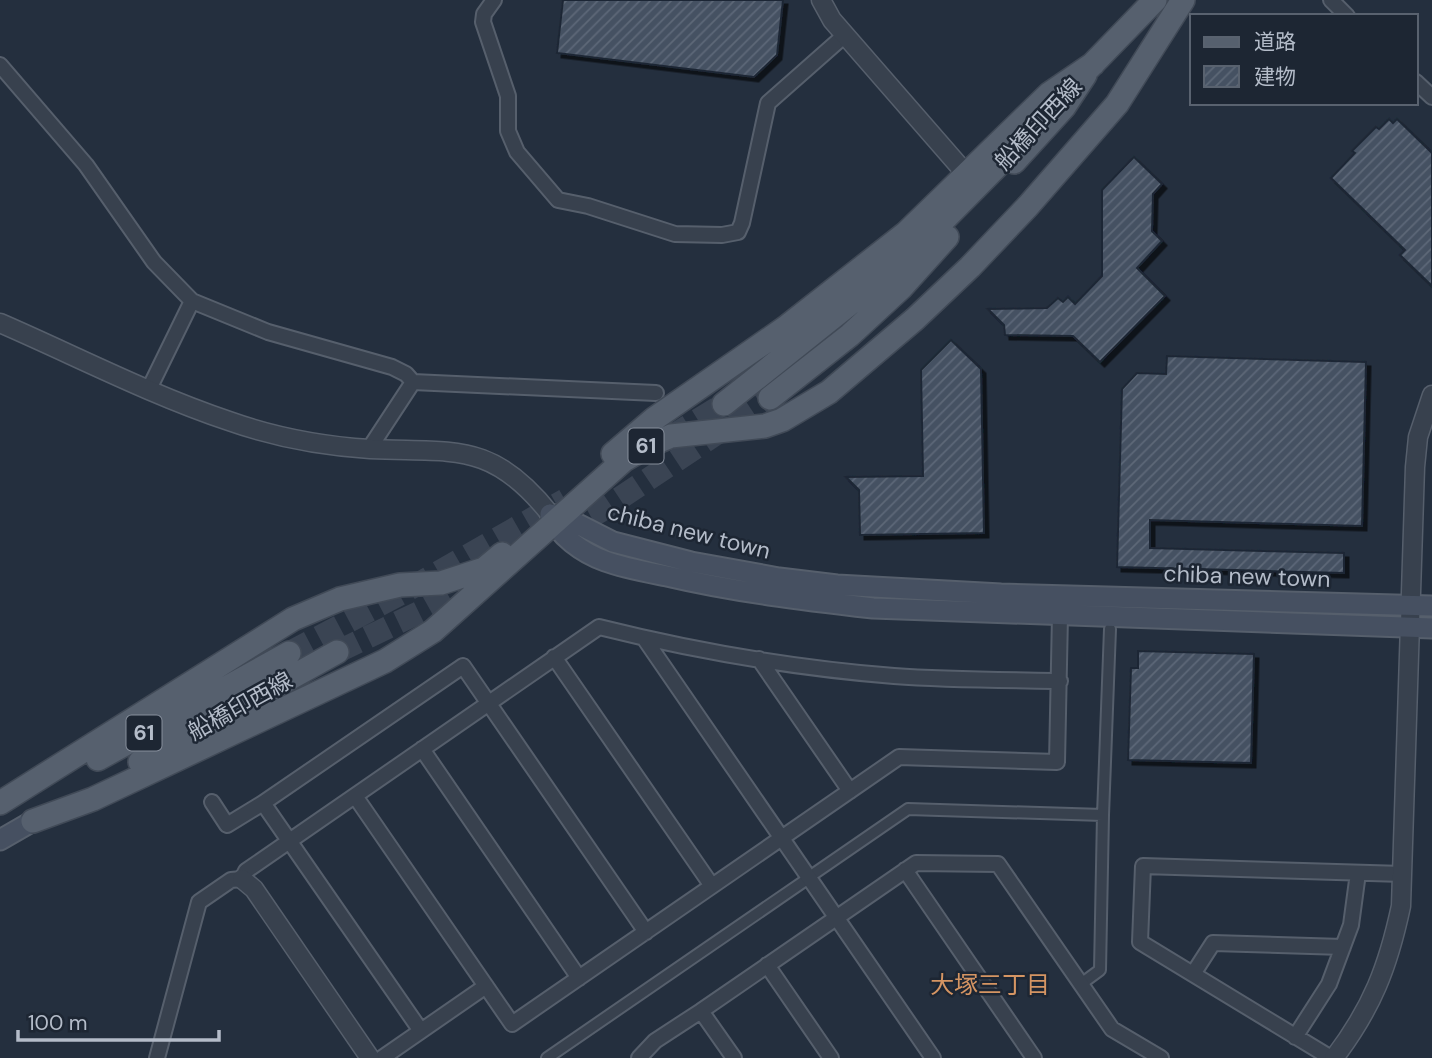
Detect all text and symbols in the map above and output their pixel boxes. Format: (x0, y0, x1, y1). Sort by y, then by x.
legend (1190, 14, 1418, 105)
text: 道路 (1254, 28, 1296, 56)
text: 建物 (1254, 63, 1296, 91)
street label: 船橋印西線 (988, 72, 1088, 176)
road number: 61 (628, 428, 664, 464)
street label: chiba new town (604, 496, 774, 566)
street label: chiba new town (1163, 558, 1331, 594)
street label: 船橋印西線 (182, 665, 298, 747)
road number: 61 (127, 716, 162, 750)
district label: 大塚三丁目 (930, 969, 1050, 1000)
scale bar (18, 998, 219, 1042)
text: 100 m (28, 1009, 88, 1037)

